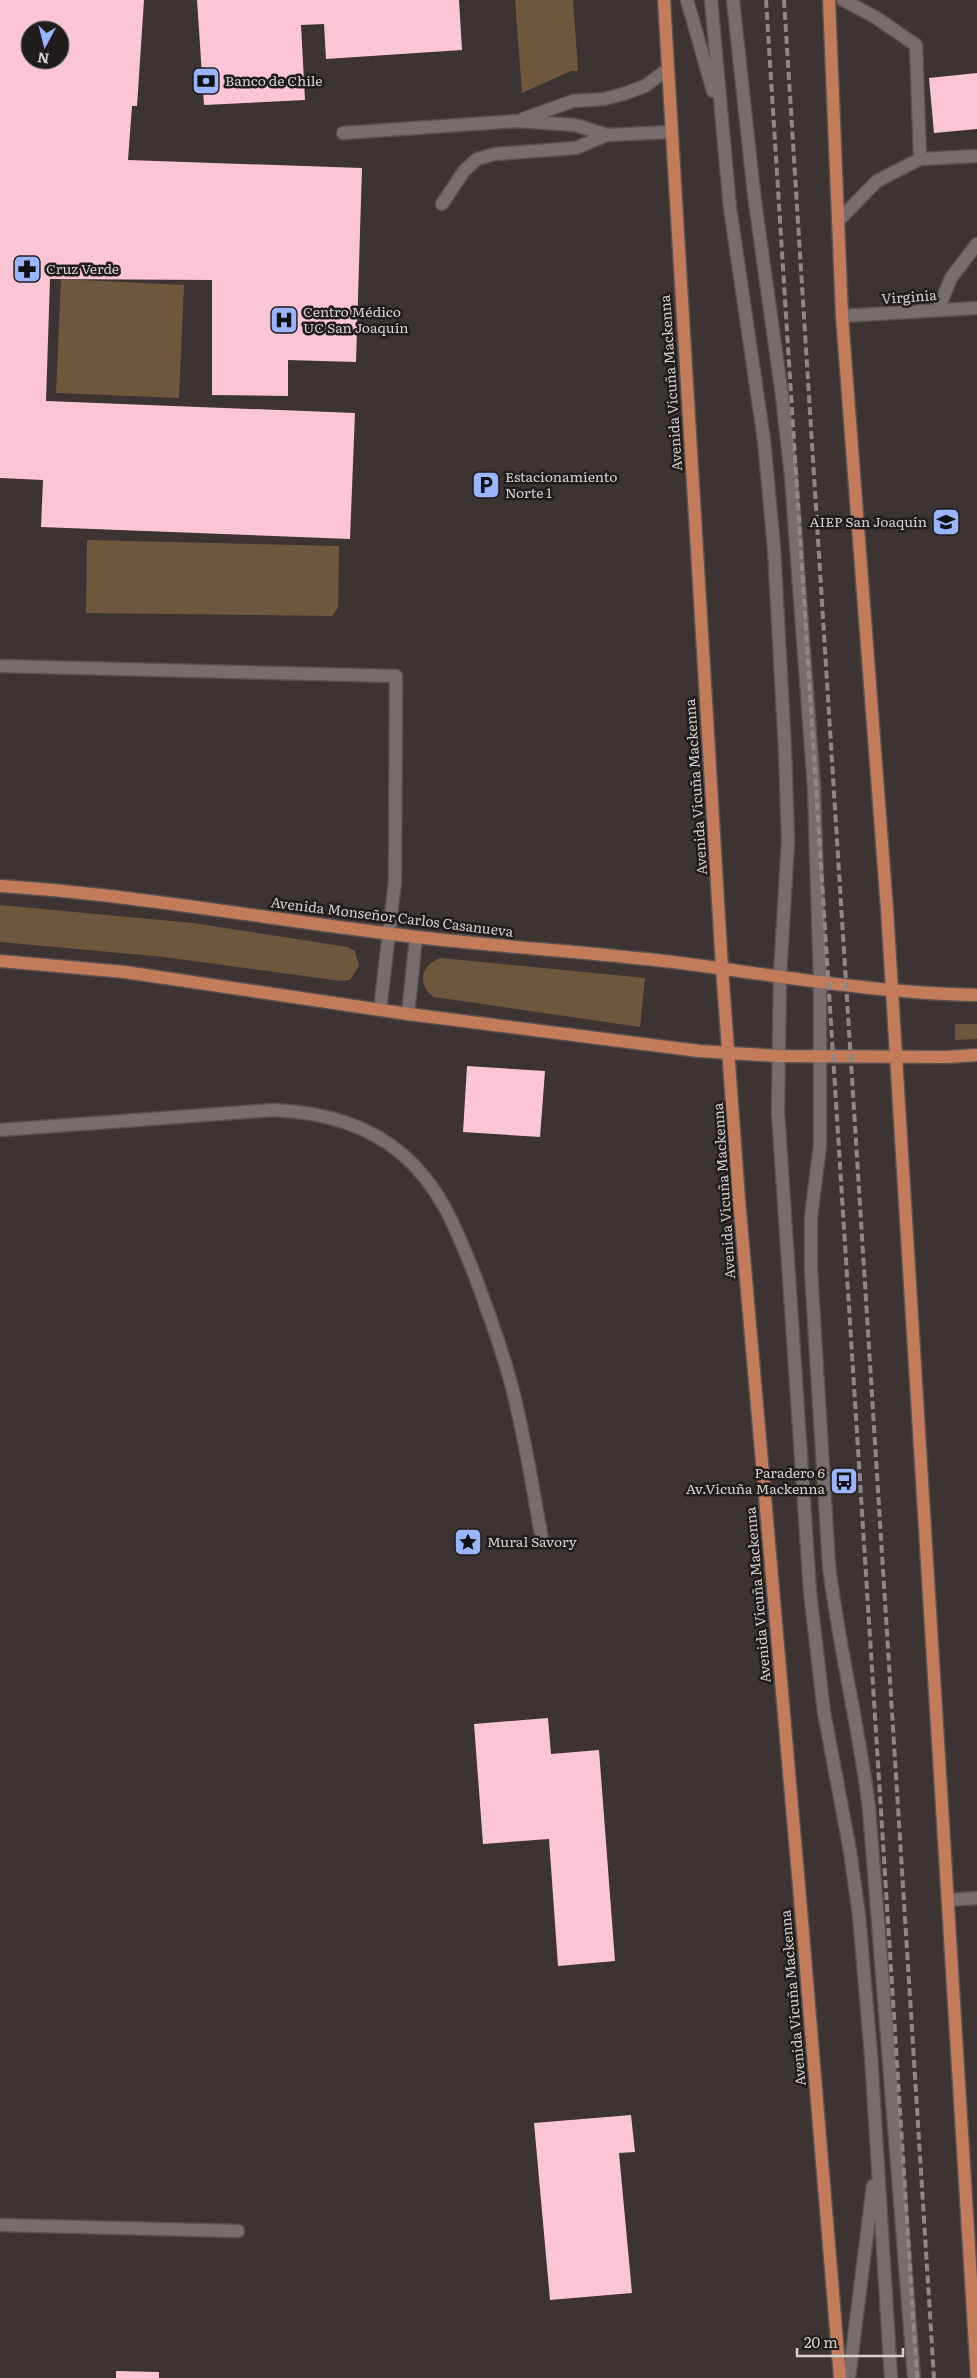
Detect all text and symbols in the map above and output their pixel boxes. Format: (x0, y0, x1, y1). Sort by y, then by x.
north arrow (20, 20, 70, 70)
text: N (36, 48, 50, 70)
bank icon: Banco de Chile (191, 66, 221, 96)
place label: Banco de Chile (225, 70, 323, 90)
pharmacy icon: Cruz Verde (12, 254, 42, 284)
place label: Cruz Verde (46, 258, 119, 278)
street label: Virginia (881, 284, 938, 308)
street label: Avenida Vicuña Mackenna (654, 294, 686, 472)
place label: Centro Médico UC San Joaquín (303, 301, 409, 337)
hospital icon: Centro Médico UC San Joaquín (269, 305, 299, 335)
place label: Estacionamiento Norte 1 (505, 466, 617, 502)
parking icon: Estacionamiento Norte 1 (471, 470, 501, 500)
school or university icon: AIEP San Joaquín (931, 507, 961, 537)
place label: AIEP San Joaquín (809, 511, 927, 531)
street label: Avenida Vicuña Mackenna (679, 698, 711, 876)
street label: Avenida Monseñor Carlos Casanueva (270, 891, 515, 941)
street label: Avenida Vicuña Mackenna (707, 1102, 739, 1280)
place label: Paradero 6 Av.Vicuña Mackenna (686, 1462, 825, 1498)
bus stop icon: Paradero 6 Av.Vicuña Mackenna (829, 1466, 859, 1496)
street label: Avenida Vicuña Mackenna (739, 1506, 775, 1684)
place icon: Mural Savory (453, 1527, 483, 1557)
place label: Mural Savory (487, 1531, 578, 1551)
street label: Avenida Vicuña Mackenna (774, 1909, 810, 2087)
scale bar (797, 2326, 903, 2358)
text: 20 m (804, 2330, 838, 2353)

